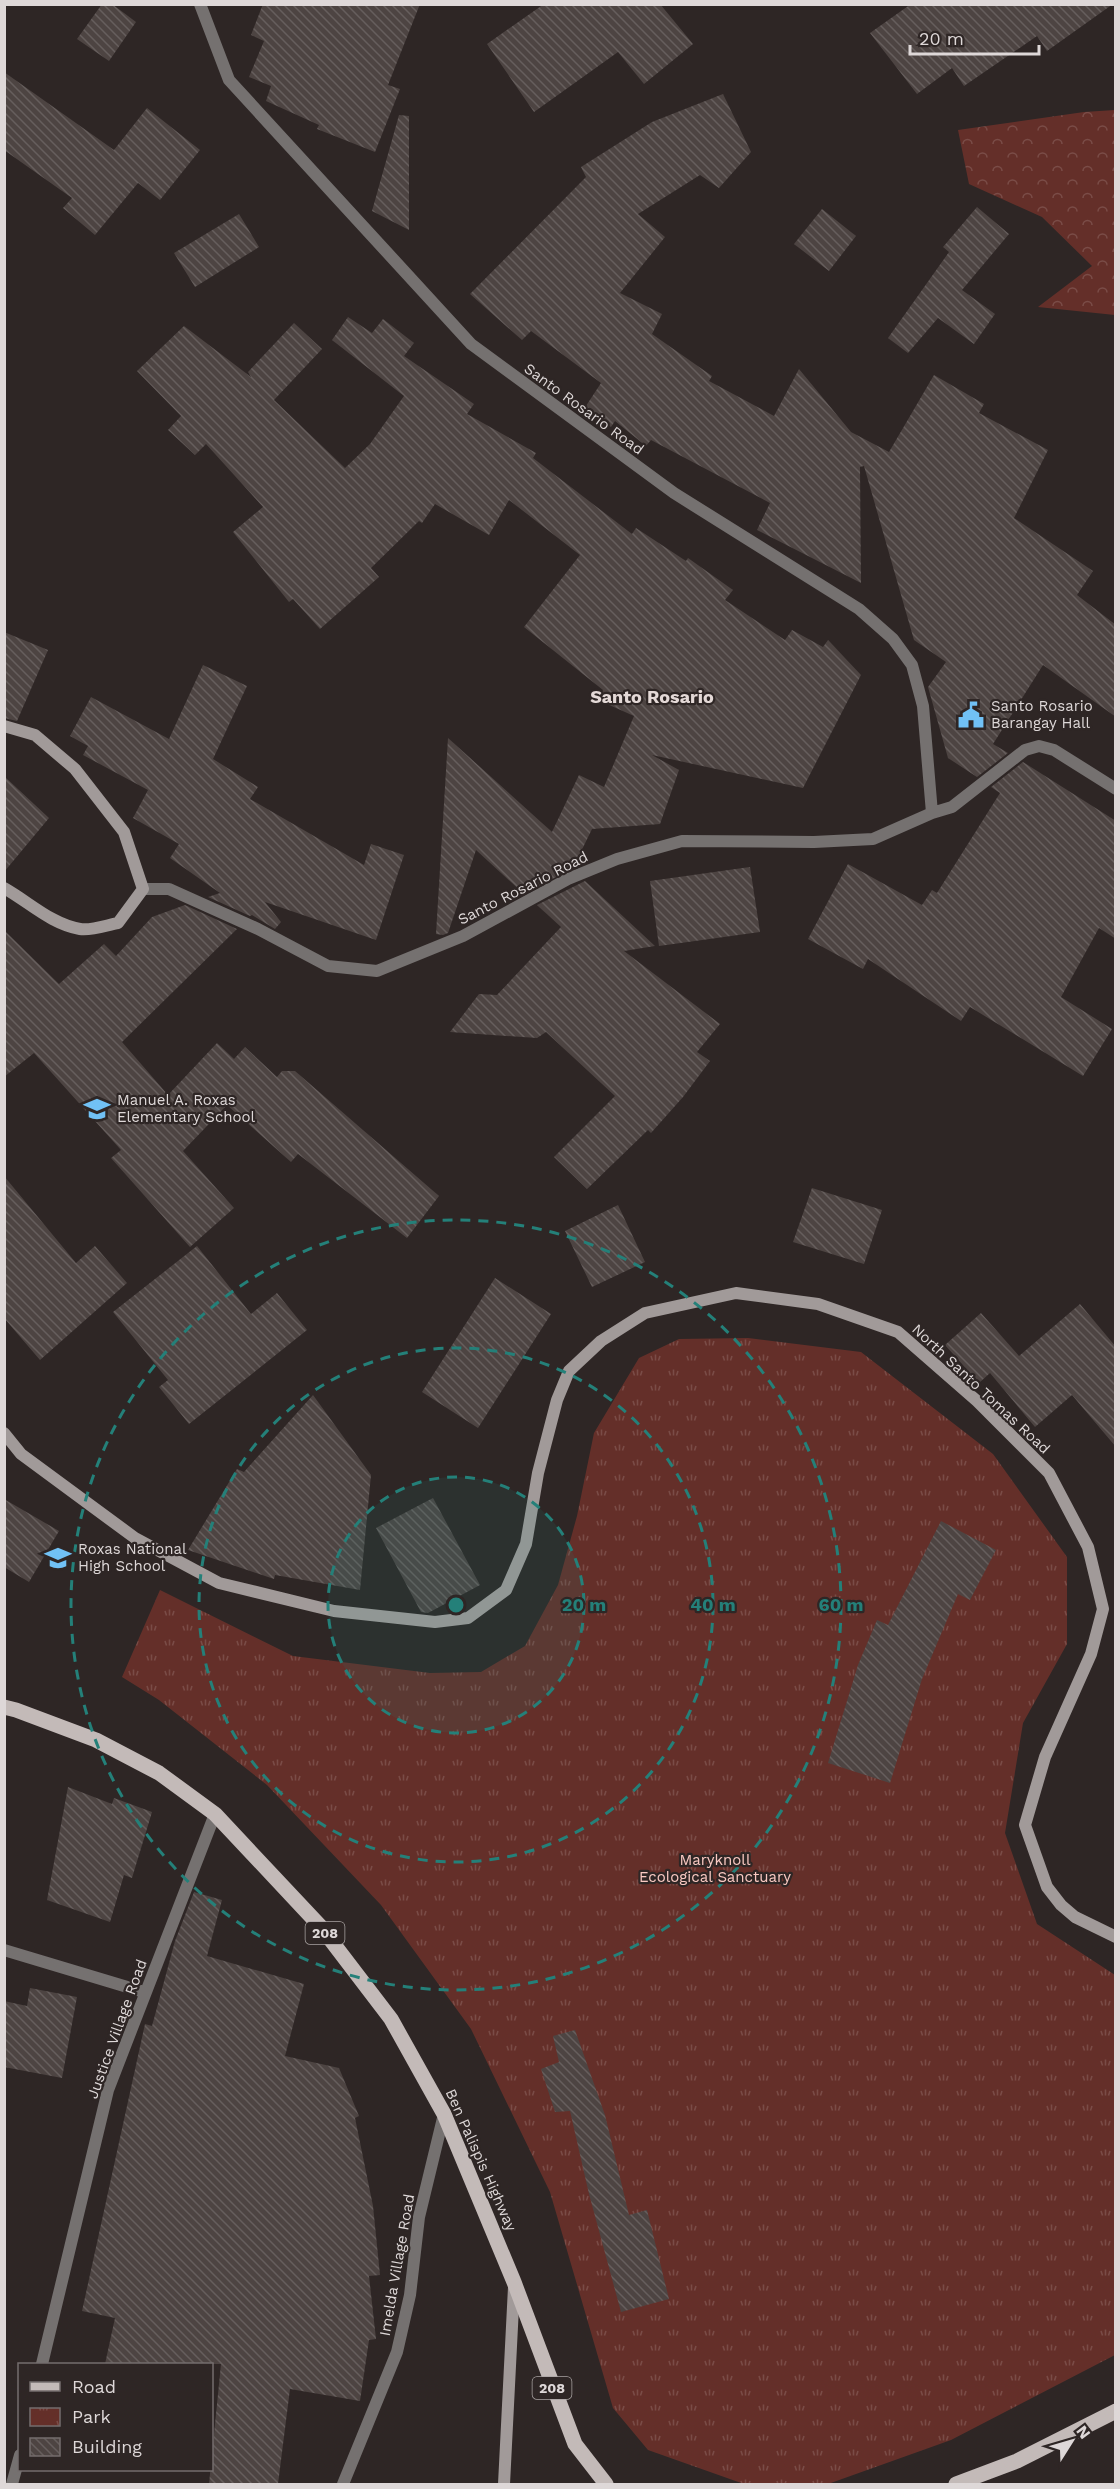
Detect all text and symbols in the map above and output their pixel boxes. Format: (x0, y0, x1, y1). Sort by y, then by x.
scale bar (910, 18, 1039, 56)
text: 20 m (919, 28, 964, 49)
street label: Santo Rosario Road (521, 360, 647, 458)
district label: Santo Rosario (590, 686, 714, 707)
place label: Santo Rosario Barangay Hall (991, 697, 1093, 732)
public building icon: Santo Rosario Barangay Hall (956, 700, 986, 730)
street label: Santo Rosario Road (455, 847, 591, 929)
place label: Manuel A. Roxas Elementary School (117, 1091, 256, 1126)
school or university icon: Manuel A. Roxas Elementary School (82, 1094, 112, 1124)
street label: North Santo Tomas Road (908, 1320, 1054, 1458)
place label: Roxas National High School (78, 1540, 187, 1575)
school or university icon: Roxas National High School (43, 1543, 73, 1573)
text: 20 m (562, 1594, 606, 1615)
text: 40 m (690, 1594, 736, 1615)
text: 60 m (819, 1594, 863, 1615)
centre of rings (446, 1595, 466, 1615)
park label: Maryknoll Ecological Sanctuary (639, 1851, 791, 1886)
road number: 208 (306, 1922, 344, 1944)
street label: Justice Village Road (83, 1957, 151, 2101)
street label: Ben Palispis Highway (442, 2086, 521, 2234)
street label: Imelda Village Road (376, 2193, 418, 2337)
legend (18, 2363, 213, 2471)
text: Road (72, 2376, 116, 2397)
road number: 208 (532, 2377, 572, 2399)
text: Park (72, 2406, 111, 2427)
north arrow (1042, 2411, 1102, 2471)
text: N (1072, 2422, 1095, 2443)
text: Building (72, 2436, 142, 2457)

